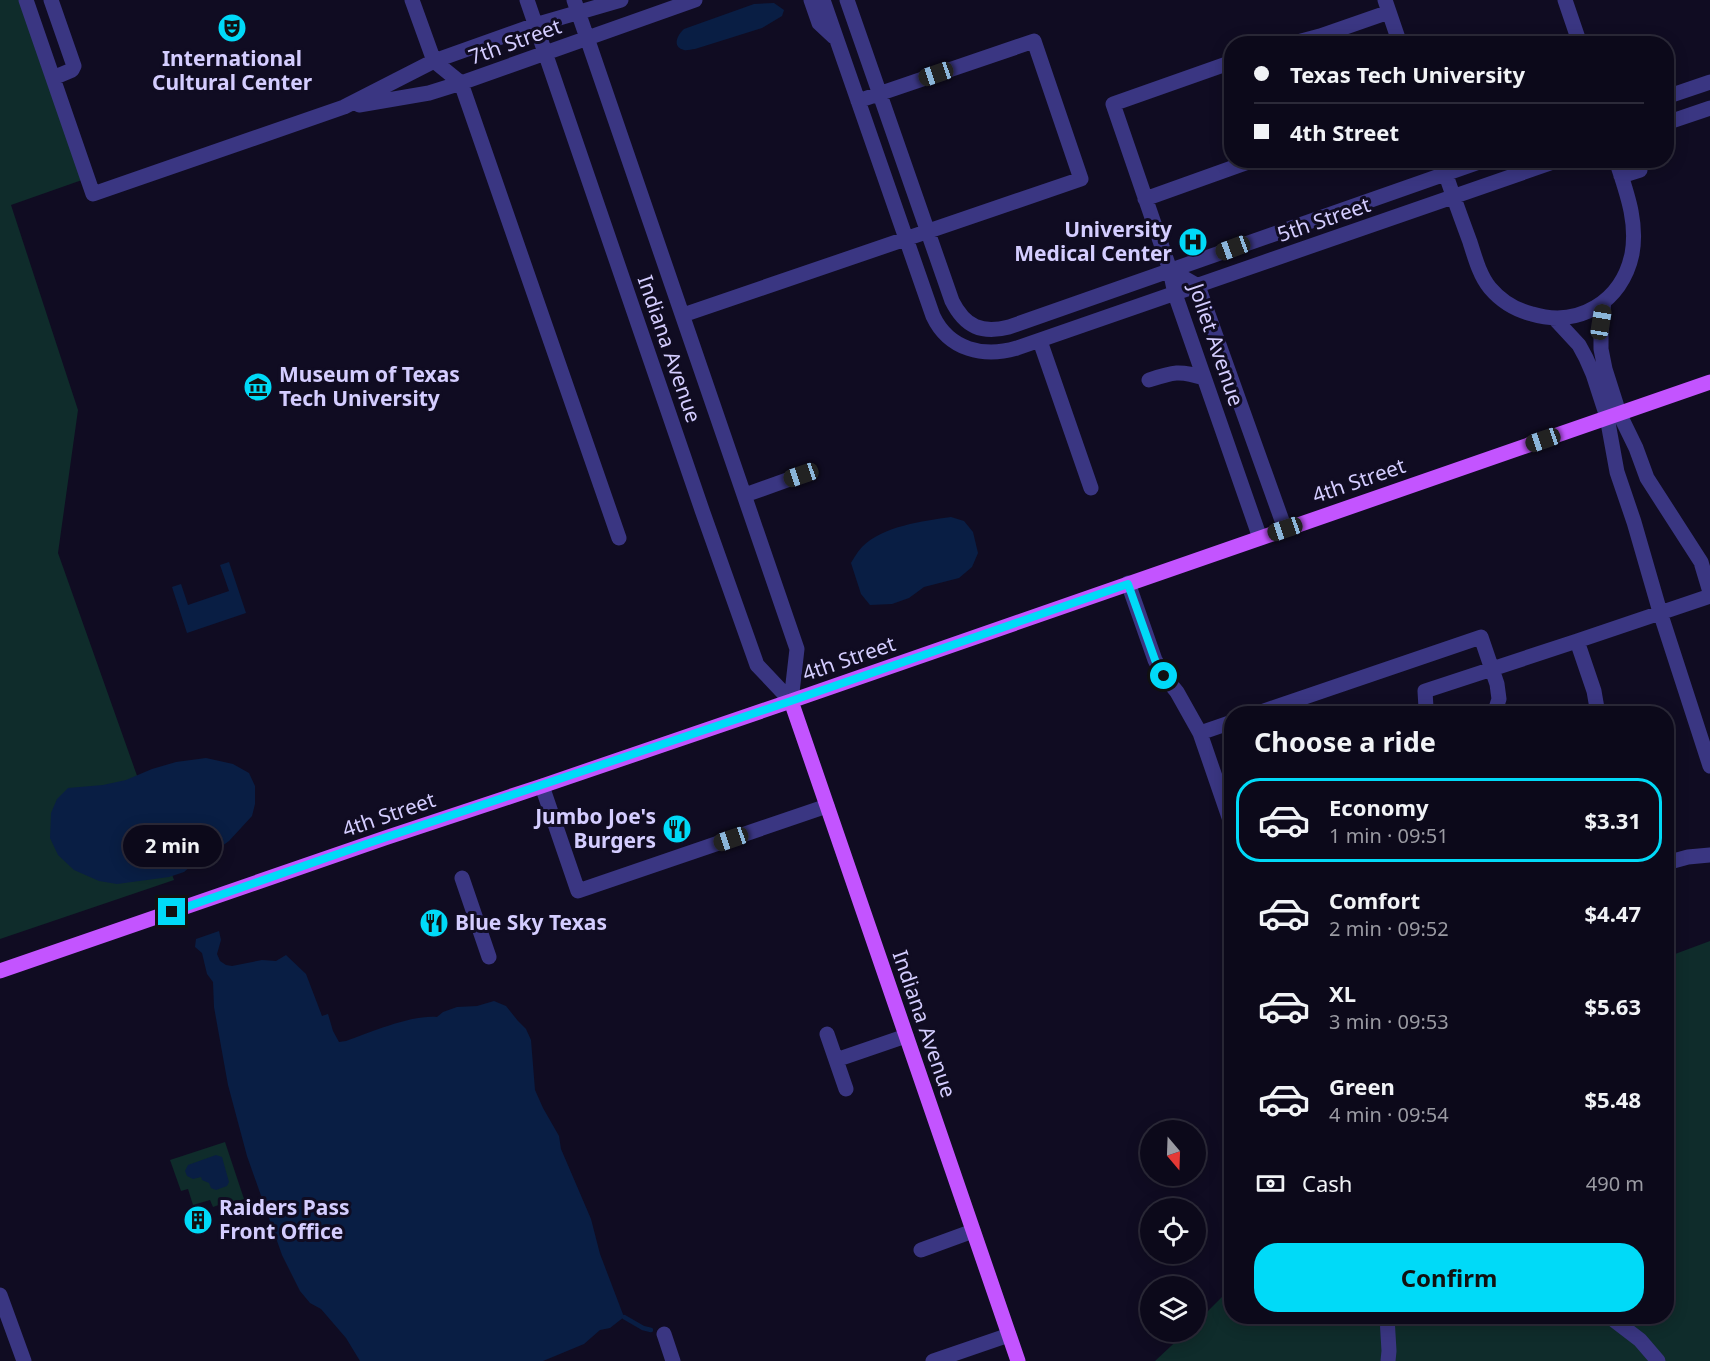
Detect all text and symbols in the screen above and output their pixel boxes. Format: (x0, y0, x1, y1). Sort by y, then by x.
street label: 7th Street (464, 11, 565, 71)
theatre icon: International Cultural Center (216, 12, 248, 44)
place label: International Cultural Center (152, 44, 313, 96)
text: Texas Tech University (1290, 59, 1525, 89)
car (916, 60, 956, 88)
text: 4th Street (1290, 117, 1399, 147)
street label: 5th Street (1273, 190, 1374, 248)
place label: University Medical Center (1014, 215, 1173, 267)
hospital icon: University Medical Center (1177, 226, 1209, 258)
car (1213, 233, 1253, 263)
street label: Indiana Avenue (632, 271, 708, 426)
street label: Joliet Avenue (1182, 278, 1251, 410)
car (1589, 303, 1613, 341)
place label: Museum of Texas Tech University (279, 360, 460, 412)
museum icon: Museum of Texas Tech University (242, 371, 274, 403)
car (1523, 426, 1563, 454)
street label: 4th Street (1308, 451, 1409, 509)
car (781, 461, 821, 489)
car (1265, 515, 1305, 543)
street label: 4th Street (798, 629, 899, 687)
route start (1150, 662, 1177, 689)
text: Choose a ride (1254, 723, 1436, 760)
street label: 4th Street (338, 785, 439, 843)
text: Economy (1329, 792, 1428, 822)
icon: car (1257, 793, 1311, 847)
place label: Jumbo Joe's Burgers (533, 802, 656, 854)
text: $3.31 (1584, 805, 1641, 835)
restaurant icon: Jumbo Joe's Burgers (661, 813, 693, 845)
text: 1 min · 09:51 (1329, 822, 1449, 849)
callout: 2 min (122, 825, 222, 867)
car (711, 825, 751, 853)
text: 2 min (145, 832, 200, 859)
text: Comfort (1329, 885, 1420, 915)
icon: car (1257, 886, 1311, 940)
route end (158, 898, 185, 925)
text: $4.47 (1584, 898, 1641, 928)
restaurant icon: Blue Sky Texas (418, 907, 450, 939)
place label: Blue Sky Texas (455, 908, 607, 936)
text: 2 min · 09:52 (1329, 915, 1449, 942)
street label: Indiana Avenue (887, 946, 963, 1101)
text: XL (1329, 978, 1356, 1008)
icon: car (1257, 979, 1311, 1033)
text: $5.63 (1584, 991, 1641, 1021)
text: 3 min · 09:53 (1329, 1008, 1449, 1035)
text: Green (1329, 1071, 1395, 1101)
icon: car (1257, 1072, 1311, 1126)
text: $5.48 (1584, 1084, 1641, 1114)
text: 4 min · 09:54 (1329, 1101, 1449, 1128)
north arrow (1140, 1120, 1206, 1186)
map controls (1140, 1120, 1206, 1342)
icon: cash (1254, 1167, 1287, 1200)
text: Cash (1302, 1168, 1352, 1198)
text: 490 m (1586, 1170, 1644, 1197)
place label: Raiders Pass Front Office (219, 1193, 350, 1245)
button: locate (1140, 1198, 1206, 1264)
building icon: Raiders Pass Front Office (182, 1204, 214, 1236)
button: Confirm (1254, 1243, 1644, 1312)
button: layers (1140, 1276, 1206, 1342)

